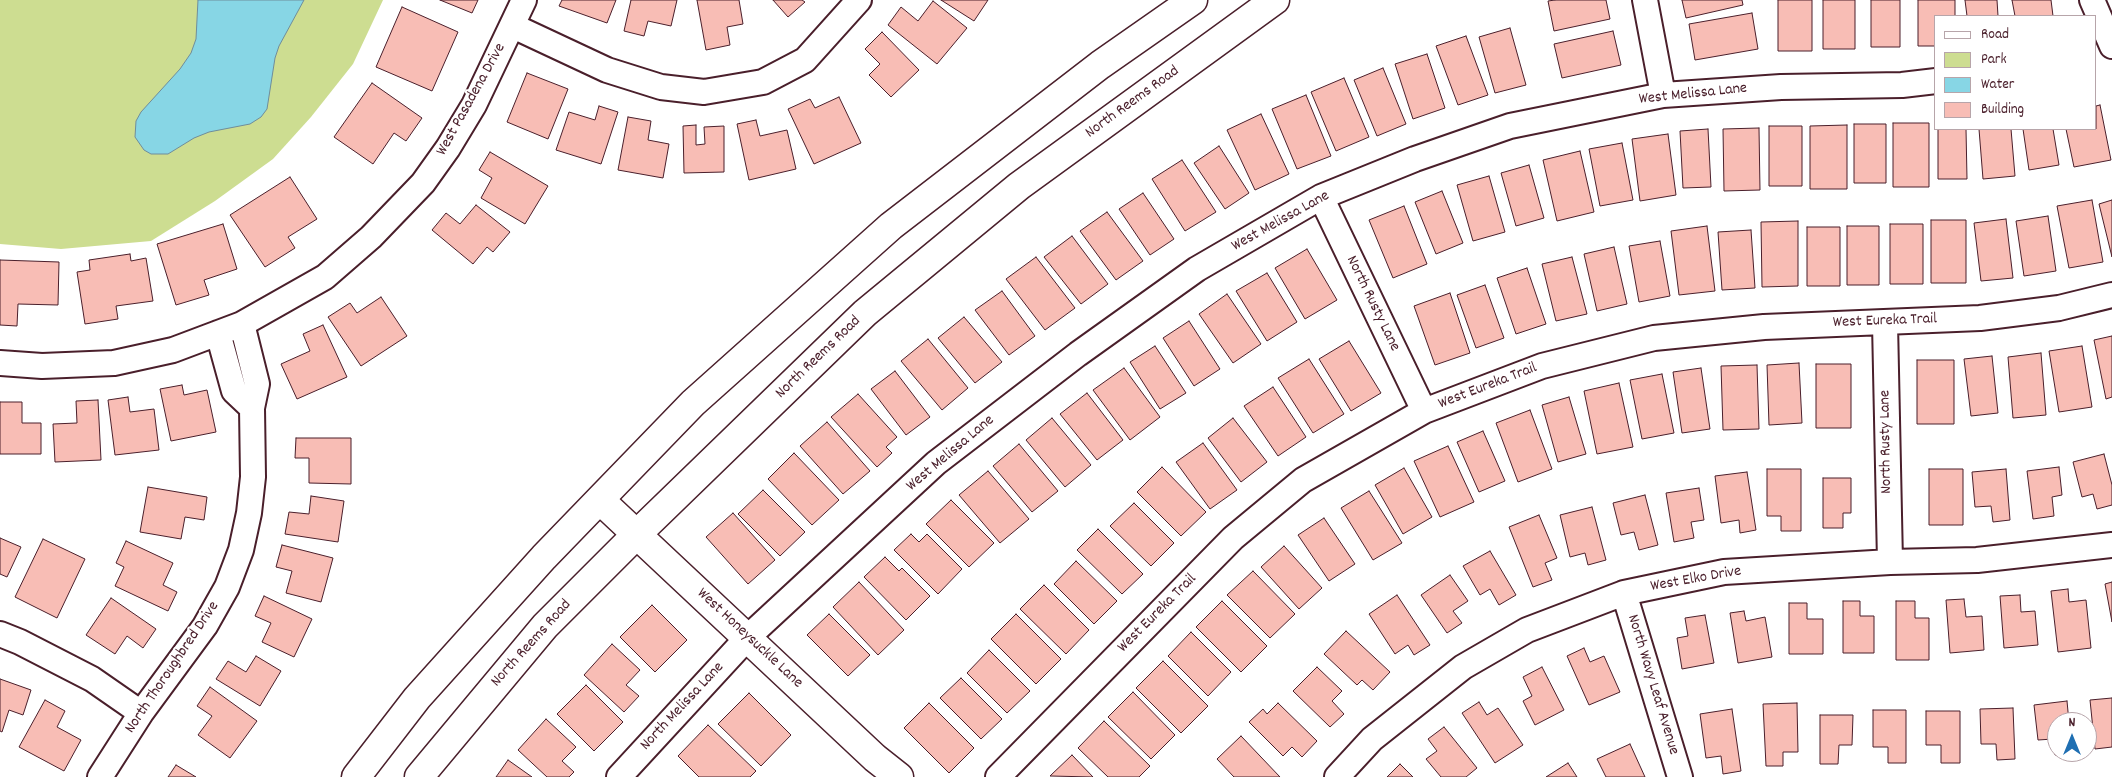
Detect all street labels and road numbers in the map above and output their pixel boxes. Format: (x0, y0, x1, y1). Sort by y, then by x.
street label: West Pasadena Drive (433, 40, 511, 160)
street label: North Reems Road (1082, 63, 1184, 143)
street label: West Melissa Lane (1638, 80, 1748, 110)
street label: West Melissa Lane (1229, 187, 1333, 257)
street label: North Rusty Lane (1341, 253, 1403, 355)
street label: West Eureka Trail (1833, 311, 1937, 333)
street label: North Reems Road (772, 313, 866, 403)
street label: West Eureka Trail (1436, 359, 1540, 415)
street label: North Rusty Lane (1876, 390, 1898, 494)
street label: West Melissa Lane (903, 412, 999, 496)
street label: West Elko Drive (1649, 563, 1743, 597)
street label: West Eureka Trail (1114, 570, 1202, 658)
street label: West Honeysuckle Lane (692, 585, 806, 693)
street label: North Reems Road (488, 596, 576, 692)
street label: North Thoroughbred Drive (122, 598, 224, 738)
street label: North Wavy Leaf Avenue (1622, 613, 1682, 757)
street label: North Melissa Lane (637, 659, 729, 755)

